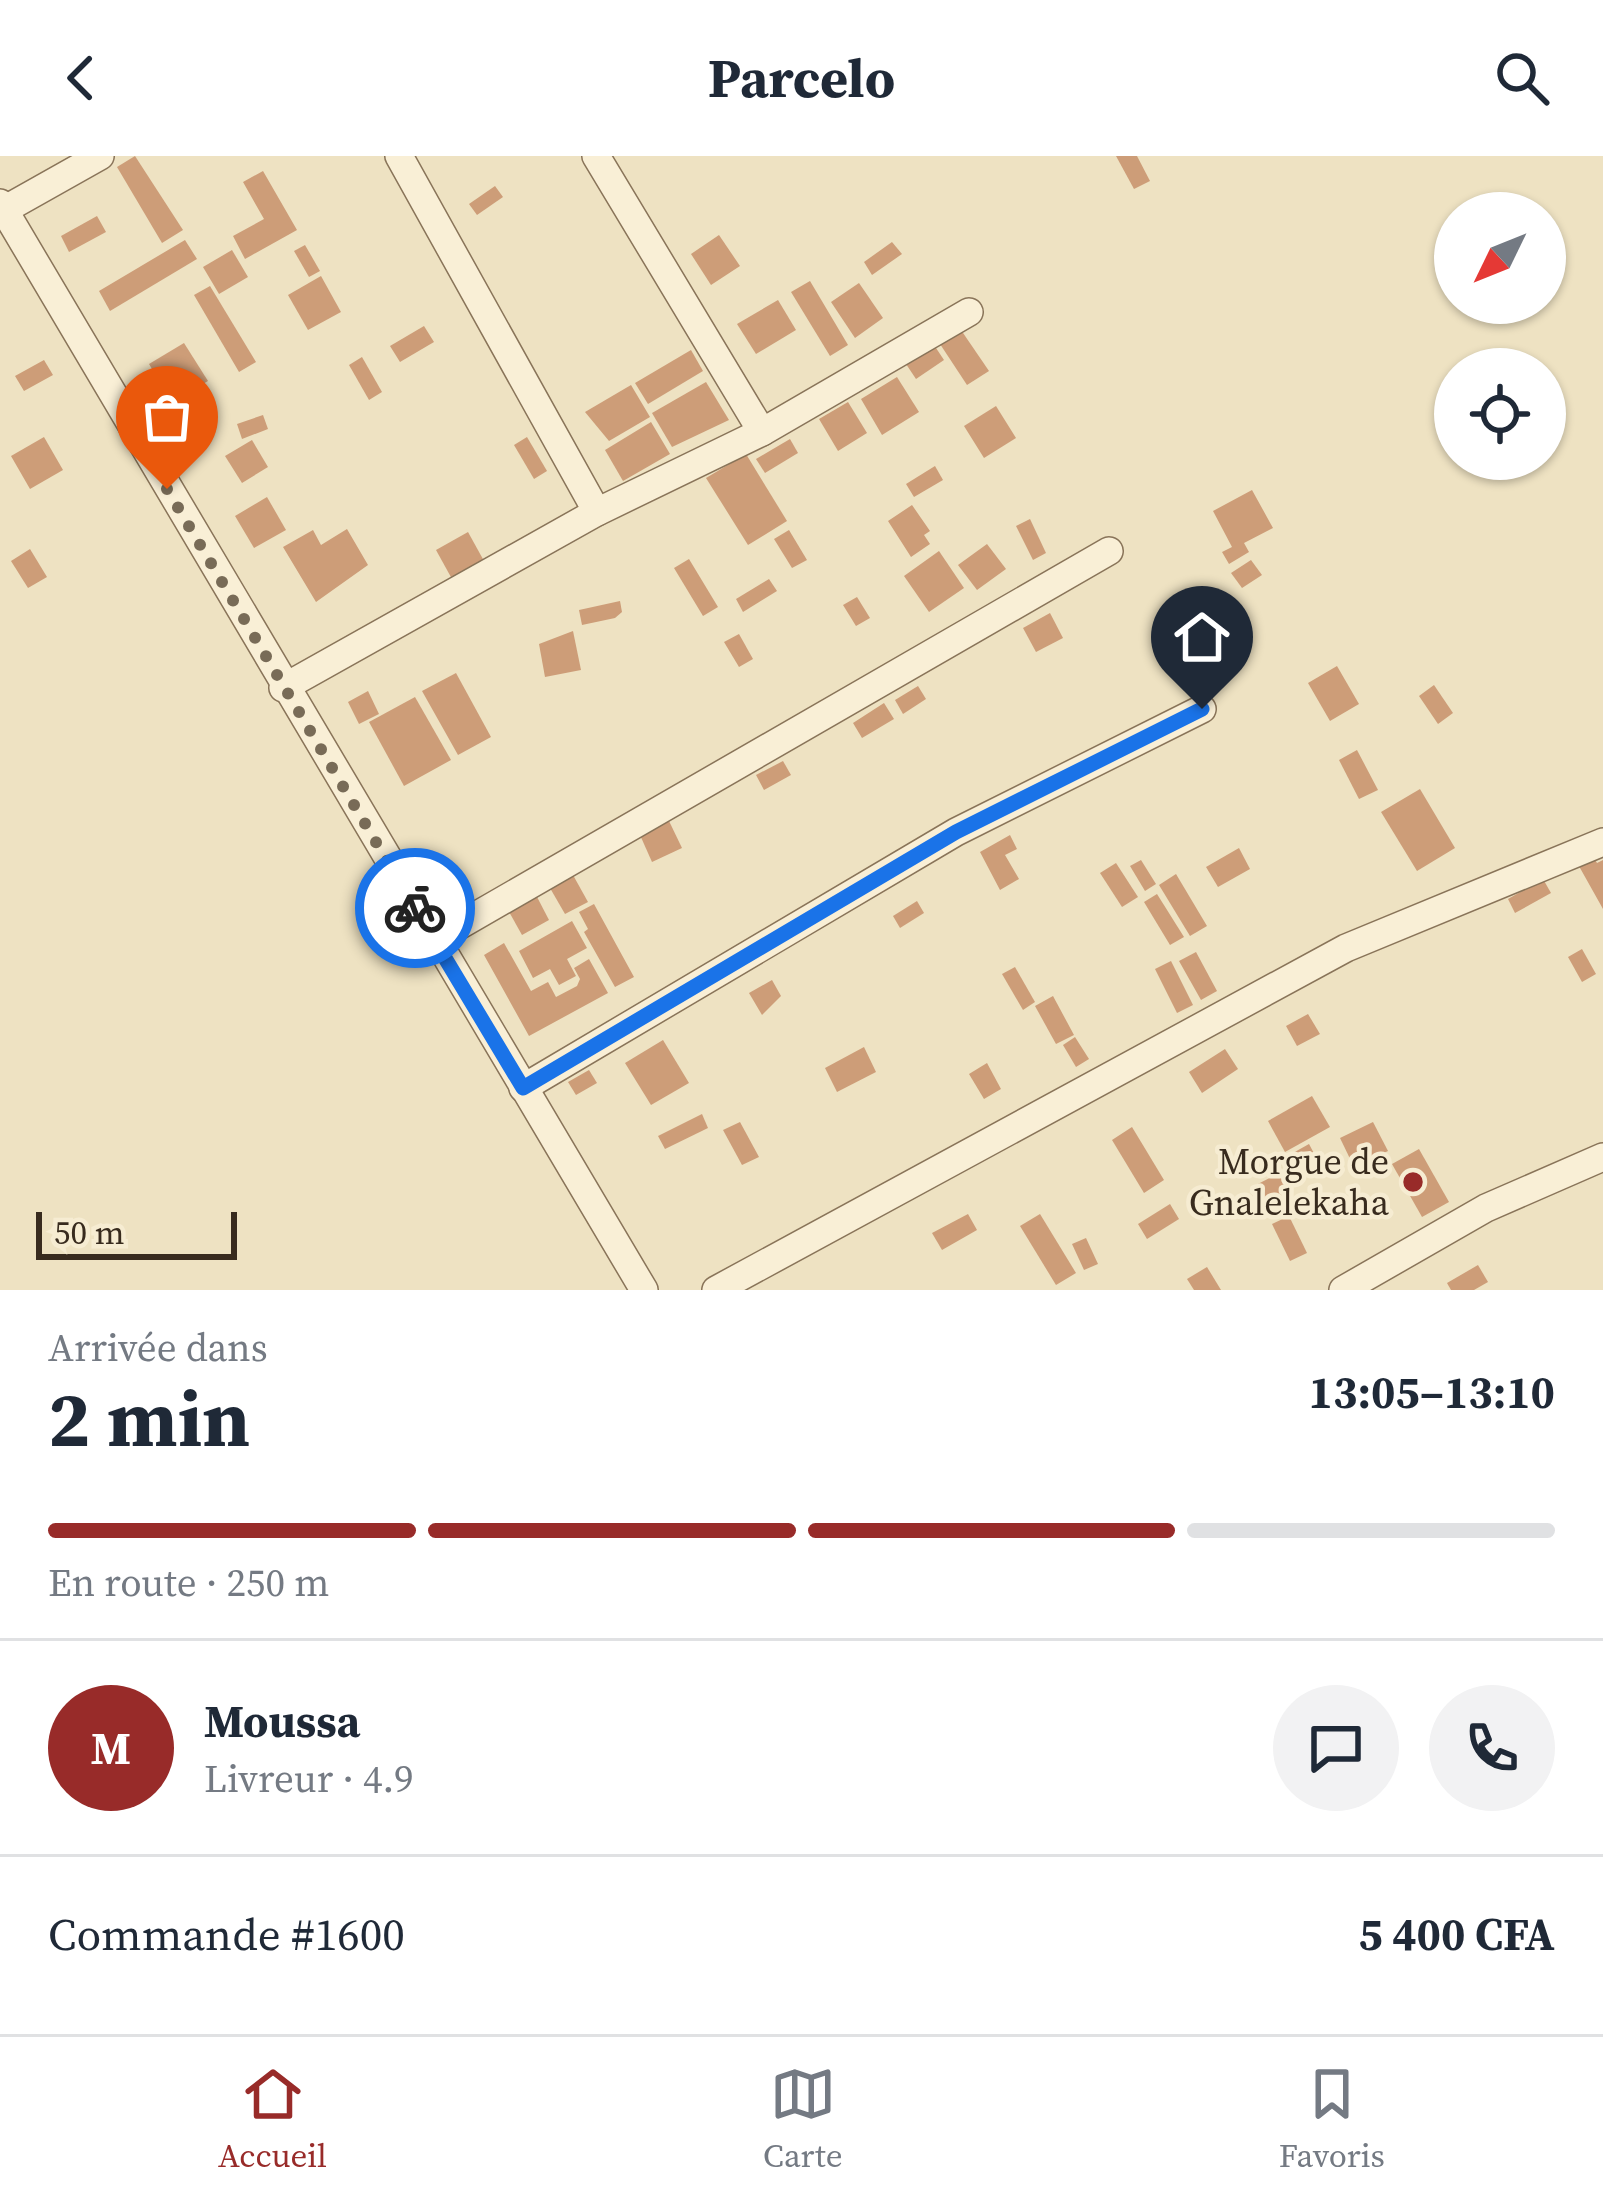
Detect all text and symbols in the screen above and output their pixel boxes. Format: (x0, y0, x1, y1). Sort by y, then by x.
text: Parcelo (708, 41, 895, 115)
icon: back (48, 45, 114, 111)
icon: search (1489, 45, 1555, 111)
north arrow (1434, 192, 1566, 324)
map controls (1434, 192, 1566, 480)
button: locate (1434, 348, 1566, 480)
pin (116, 366, 218, 489)
icon: bag (134, 384, 200, 450)
pin (1151, 586, 1253, 709)
icon: home (1169, 604, 1235, 670)
courier (355, 848, 475, 968)
icon: bike (382, 875, 448, 941)
place label: Morgue de Gnalelekaha (1189, 1137, 1390, 1227)
marker: Morgue de Gnalelekaha (1400, 1169, 1426, 1195)
scale bar (36, 1206, 237, 1259)
text: 50 m (54, 1210, 124, 1255)
text: Arrivée dans (48, 1321, 268, 1374)
text: 13:05–13:10 (1309, 1361, 1555, 1423)
text: 2 min (48, 1365, 250, 1472)
text: En route · 250 m (48, 1556, 329, 1609)
button: chat (1273, 1685, 1399, 1811)
button: phone (1429, 1685, 1555, 1811)
text: Moussa (204, 1690, 360, 1752)
text: M (91, 1717, 131, 1779)
text: Livreur · 4.9 (204, 1752, 414, 1805)
text: Commande #1600 (48, 1903, 405, 1965)
text: 5 400 CFA (1358, 1903, 1555, 1965)
tab: Accueil (218, 2061, 327, 2178)
tab: Carte (763, 2061, 843, 2178)
tab: Favoris (1279, 2061, 1385, 2178)

